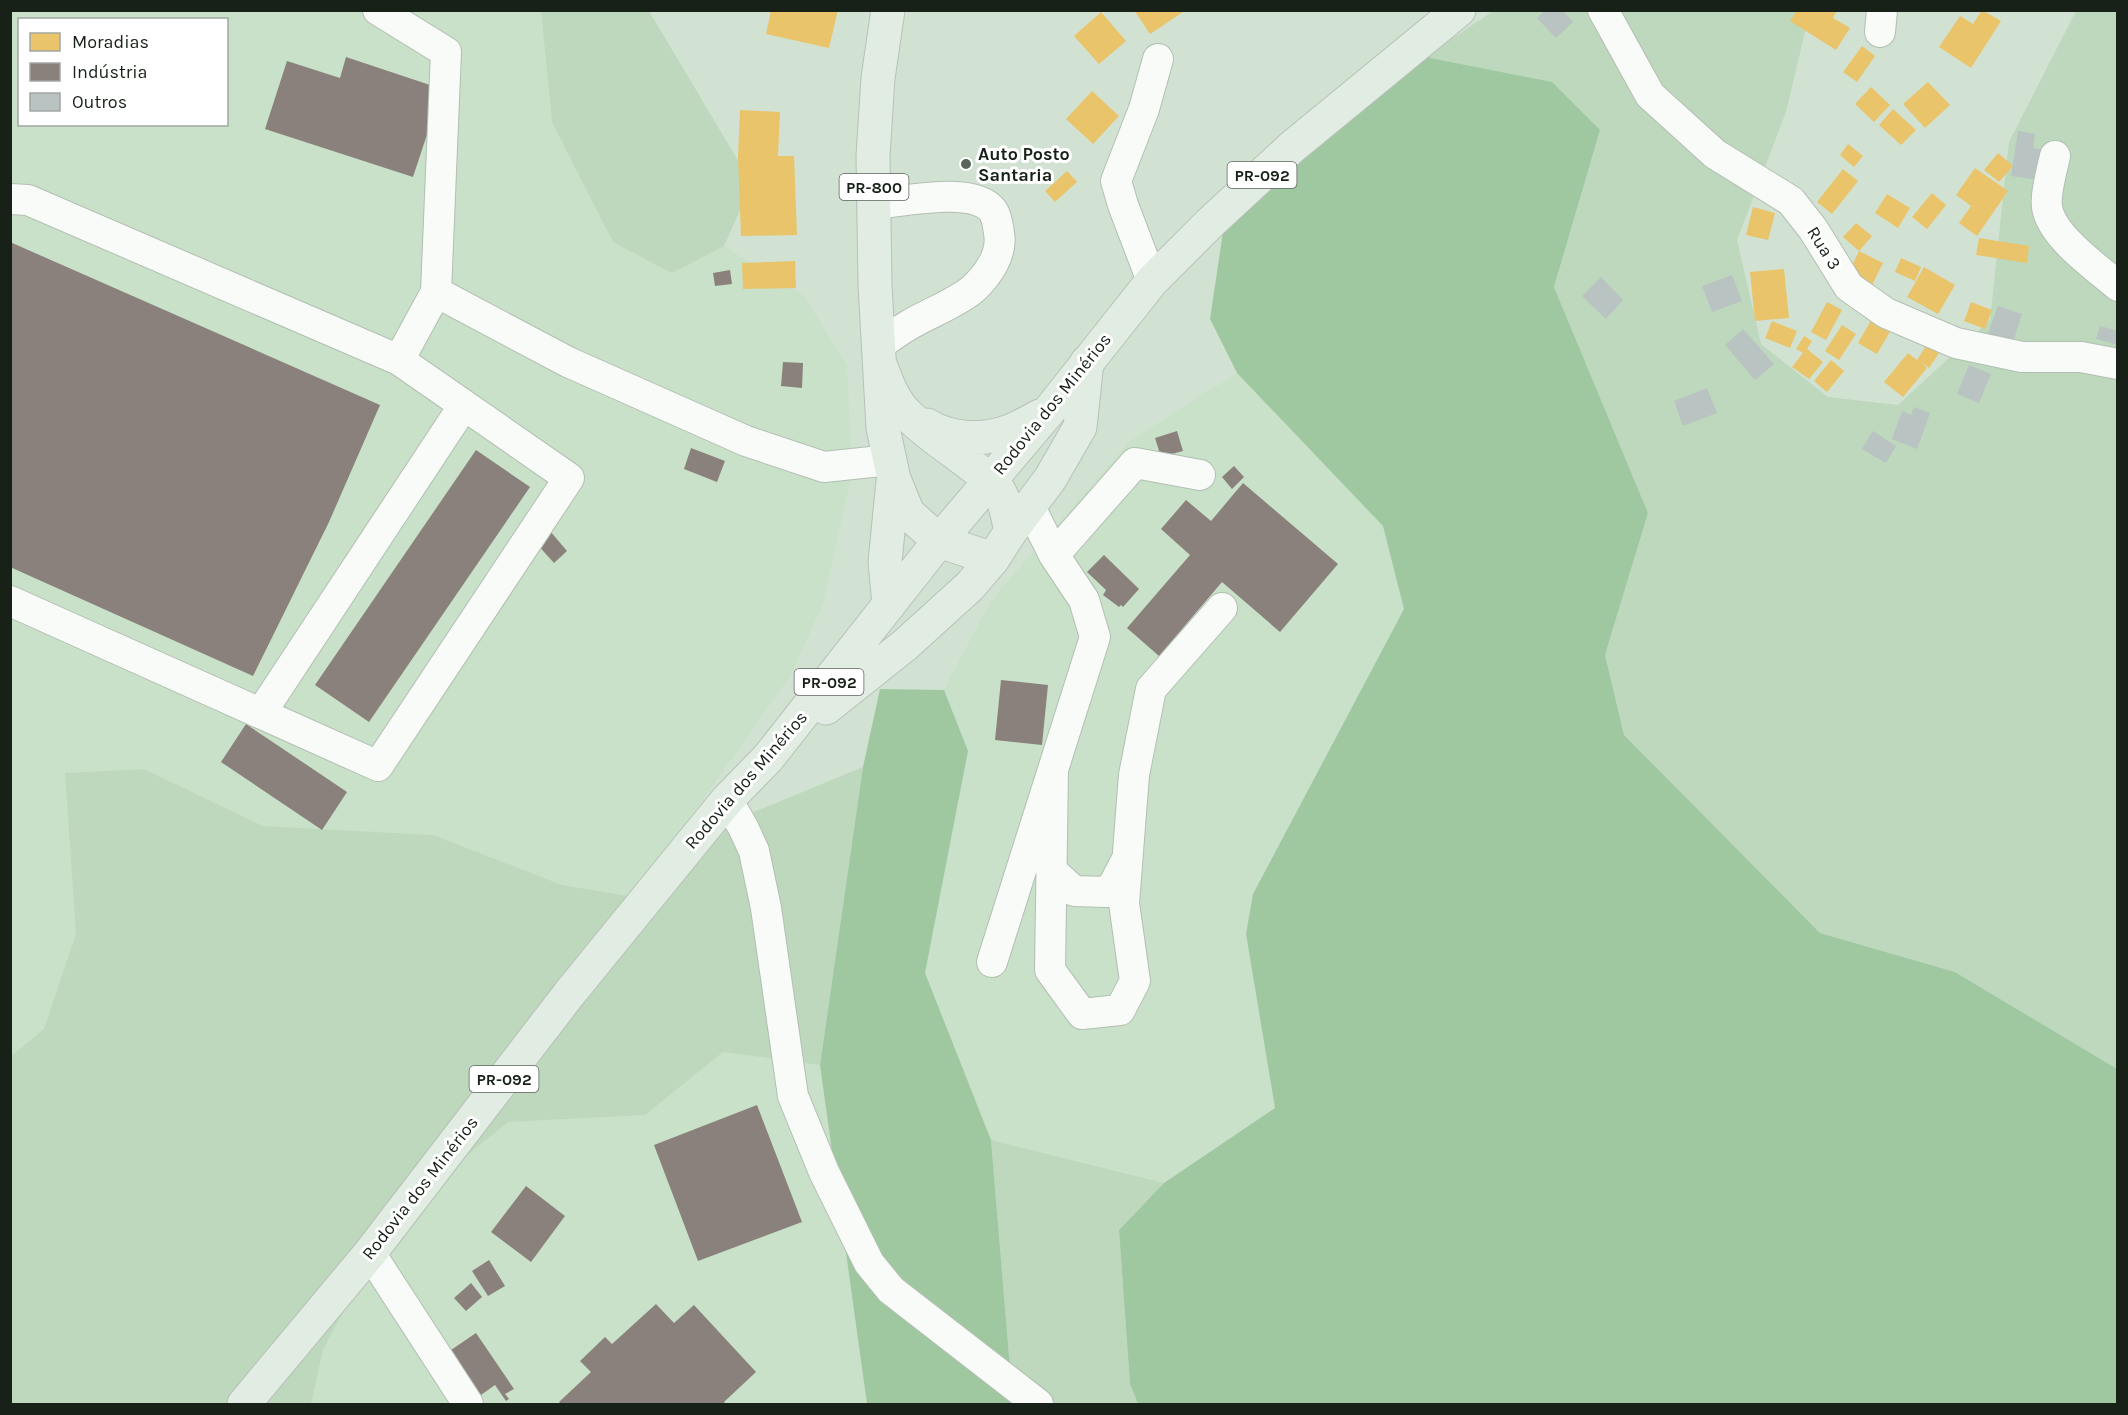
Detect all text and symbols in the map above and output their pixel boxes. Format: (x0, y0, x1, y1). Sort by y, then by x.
legend (18, 18, 228, 126)
text: Moradias (72, 31, 149, 53)
text: Indústria (72, 61, 147, 83)
text: Outros (72, 91, 127, 113)
place label: Auto Posto Santaria (978, 143, 1070, 186)
marker: Auto Posto Santaria (959, 157, 973, 171)
road number: PR-092 (1228, 162, 1296, 188)
road number: PR-800 (840, 174, 908, 200)
street label: Rua 3 (1802, 222, 1846, 274)
street label: Rodovia dos Minérios (988, 329, 1116, 479)
road number: PR-092 (794, 669, 864, 695)
street label: Rodovia dos Minérios (680, 706, 812, 854)
road number: PR-092 (470, 1066, 538, 1092)
street label: Rodovia dos Minérios (357, 1112, 483, 1264)

